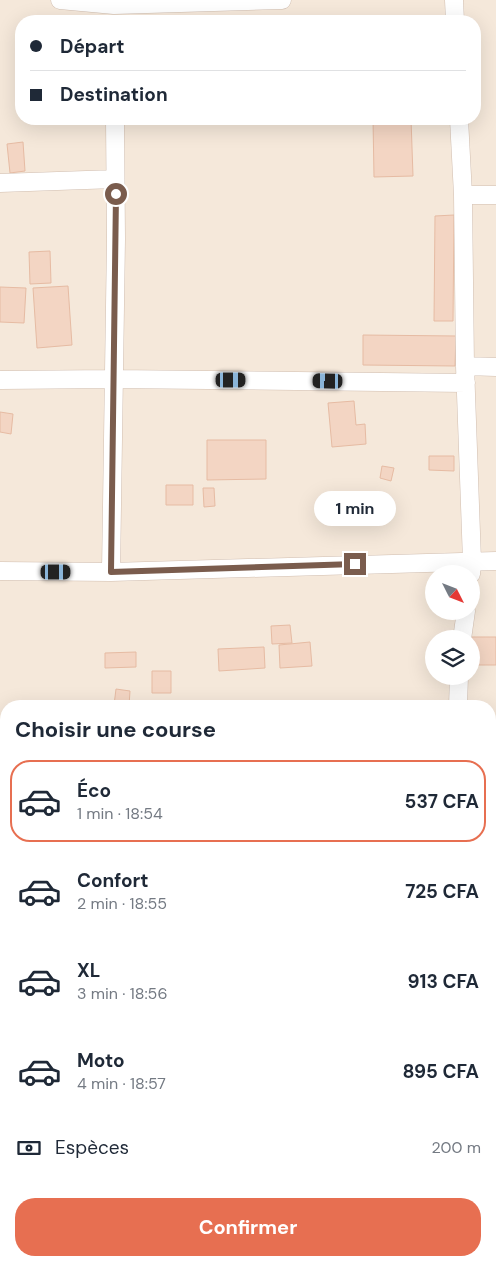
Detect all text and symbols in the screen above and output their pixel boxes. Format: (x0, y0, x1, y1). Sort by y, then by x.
text: Départ (60, 34, 124, 59)
text: Destination (60, 82, 168, 107)
route start (105, 183, 127, 205)
car (216, 373, 246, 388)
car (312, 373, 343, 389)
callout: 1 min (314, 492, 396, 526)
text: 1 min (336, 498, 374, 519)
route end (344, 553, 366, 575)
car (41, 565, 71, 580)
north arrow (425, 565, 480, 620)
map controls (425, 565, 480, 685)
button: layers (425, 630, 480, 685)
text: Choisir une course (15, 715, 216, 744)
text: Éco (77, 778, 111, 803)
icon: car (17, 779, 62, 824)
text: 537 CFA (405, 789, 479, 814)
text: 1 min · 18:54 (77, 803, 163, 824)
text: Confort (77, 868, 149, 893)
icon: car (17, 869, 62, 914)
text: 725 CFA (405, 879, 479, 904)
text: 2 min · 18:55 (77, 893, 167, 914)
text: XL (77, 958, 100, 983)
icon: car (17, 959, 62, 1004)
text: 913 CFA (408, 969, 479, 994)
text: 3 min · 18:56 (77, 983, 167, 1004)
text: Moto (77, 1048, 125, 1073)
icon: car (17, 1049, 62, 1094)
text: 895 CFA (402, 1059, 479, 1084)
text: 4 min · 18:57 (77, 1073, 166, 1094)
icon: cash (15, 1134, 43, 1162)
text: Espèces (55, 1135, 129, 1160)
text: 200 m (432, 1137, 481, 1158)
button: Confirmer (15, 1198, 481, 1256)

